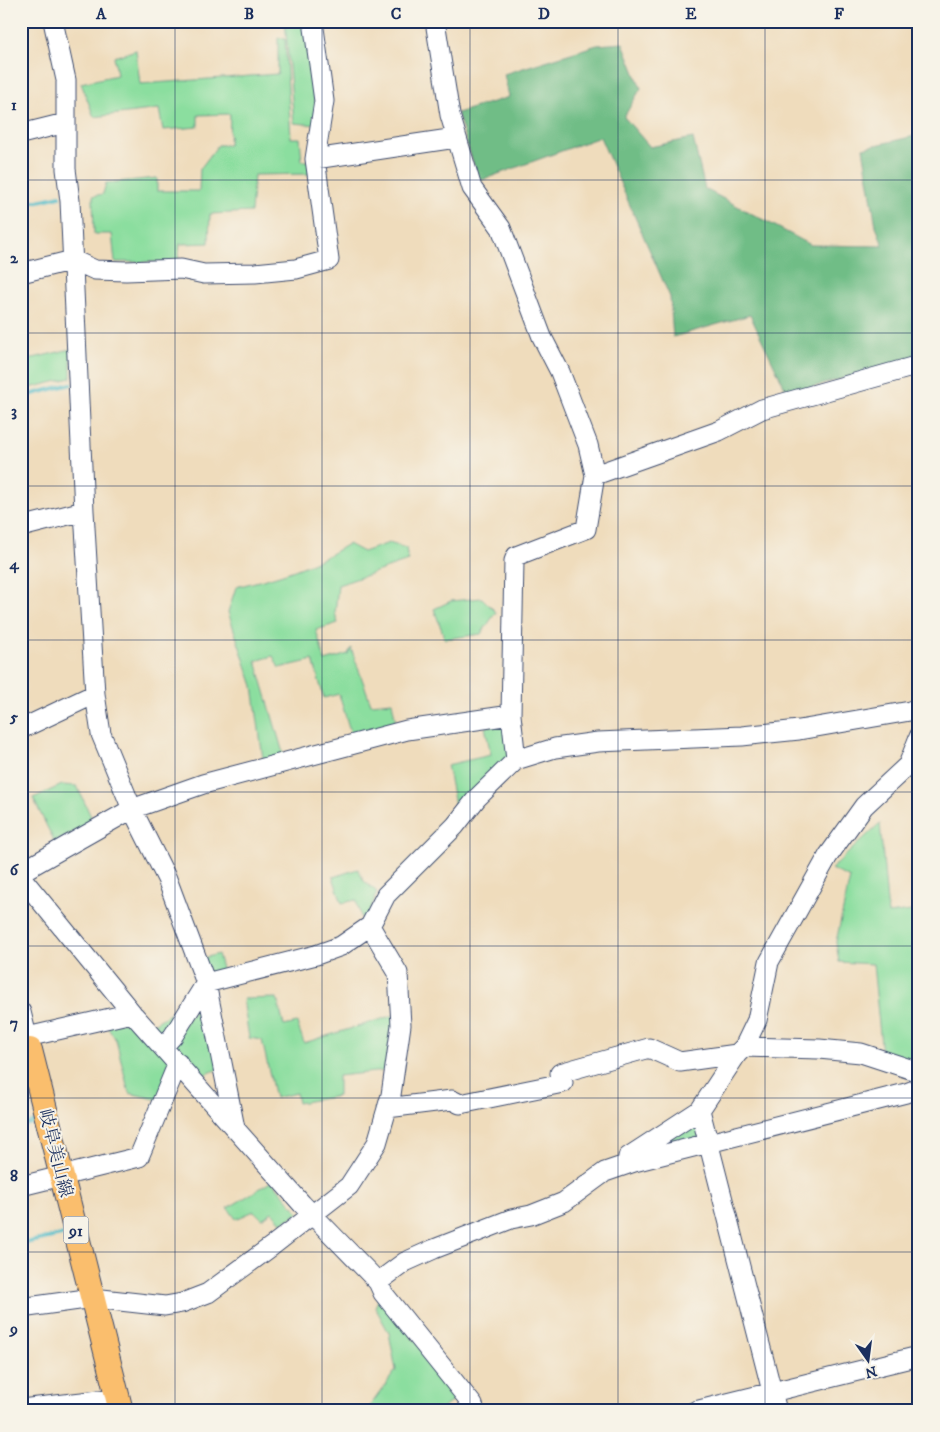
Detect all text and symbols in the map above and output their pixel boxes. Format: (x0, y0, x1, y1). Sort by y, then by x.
text: A (95, 4, 107, 24)
text: B (244, 4, 254, 24)
text: C (391, 4, 401, 24)
text: D (538, 4, 550, 24)
text: E (685, 4, 697, 24)
text: F (834, 4, 844, 24)
text: 1 (11, 95, 17, 115)
text: 2 (10, 248, 19, 268)
text: 3 (11, 401, 17, 421)
text: 4 (8, 554, 19, 574)
text: 5 (9, 707, 18, 727)
text: 6 (10, 860, 20, 880)
text: 7 (10, 1013, 18, 1033)
street label: 岐阜美山線 (33, 1107, 77, 1200)
text: 8 (10, 1166, 18, 1186)
road number: 91 (64, 1216, 88, 1244)
text: 9 (9, 1319, 18, 1339)
north arrow (842, 1334, 892, 1384)
text: N (863, 1362, 879, 1382)

